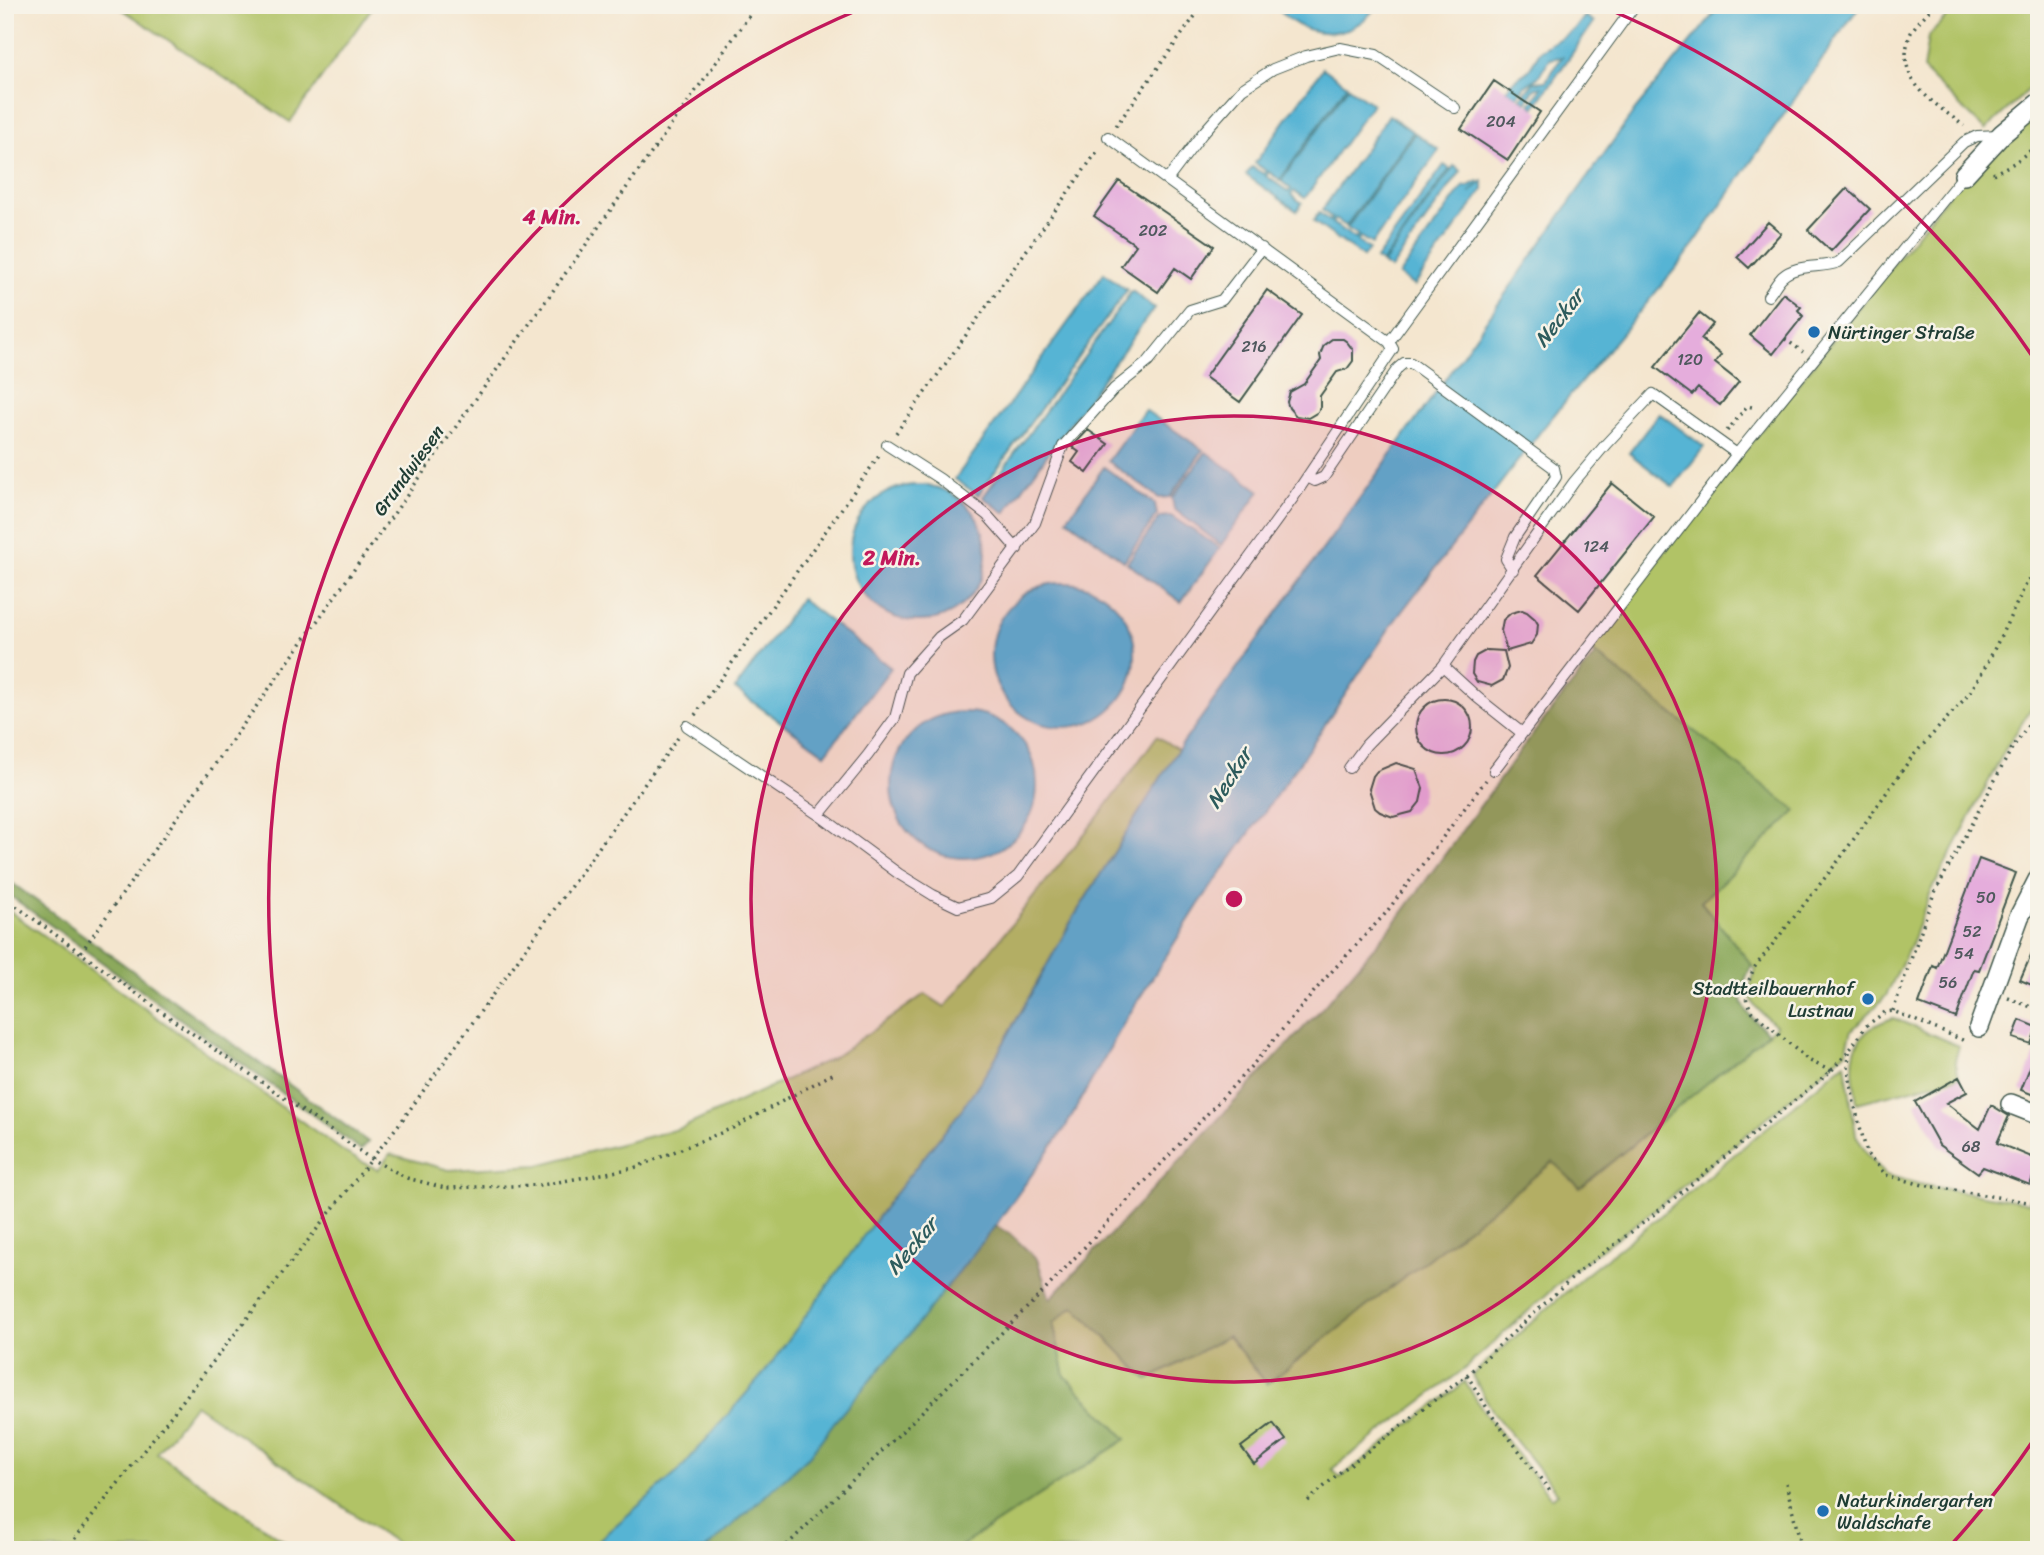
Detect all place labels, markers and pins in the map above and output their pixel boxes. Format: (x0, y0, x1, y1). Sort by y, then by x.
place label: Nürtinger Straße (1828, 316, 1975, 349)
marker: Nürtinger Straße (1806, 324, 1822, 340)
centre of rings (1222, 887, 1246, 911)
place label: Stadtteilbauernhof Lustnau (1693, 972, 1857, 1027)
marker: Stadtteilbauernhof Lustnau (1860, 991, 1876, 1007)
place label: Naturkindergarten Waldschafe (1837, 1484, 1993, 1539)
marker: Naturkindergarten Waldschafe (1815, 1503, 1831, 1519)

